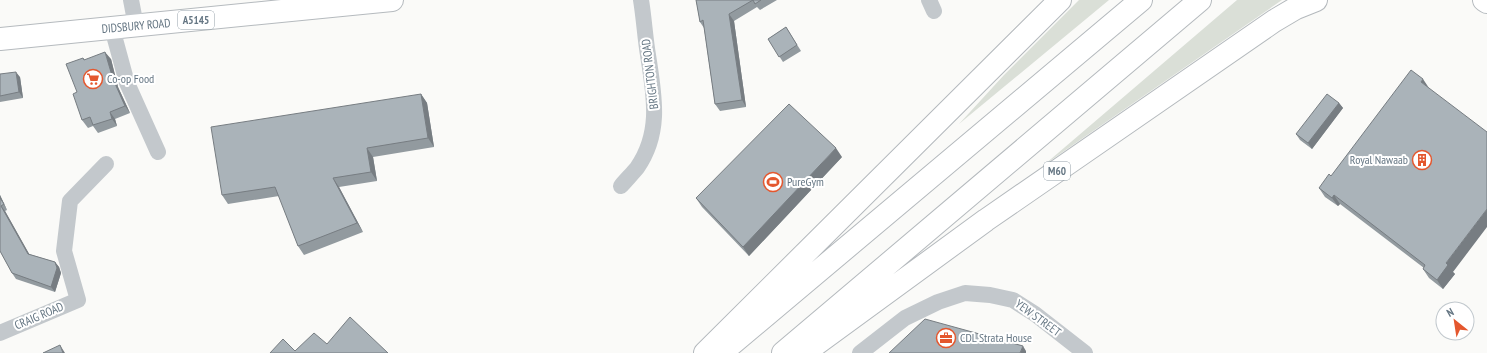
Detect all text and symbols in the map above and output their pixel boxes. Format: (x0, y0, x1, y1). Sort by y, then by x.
road number: A5145 (178, 11, 214, 29)
street label: DIDSBURY ROAD (101, 15, 171, 36)
street label: BRIGHTON ROAD (638, 38, 661, 110)
supermarket icon: Co-op Food (82, 68, 104, 90)
place label: Co-op Food (107, 71, 154, 86)
building icon: Royal Nawaab (1411, 149, 1433, 171)
place label: Royal Nawaab (1350, 152, 1408, 167)
road number: M60 (1044, 162, 1070, 180)
sports icon: PureGym (762, 171, 784, 193)
place label: PureGym (787, 174, 824, 189)
street label: YEW STREET (1012, 296, 1065, 340)
street label: CRAIG ROAD (12, 299, 66, 333)
north arrow (1435, 301, 1475, 341)
text: N (1444, 305, 1456, 320)
office icon: CDL Strata House (935, 327, 957, 349)
place label: CDL Strata House (960, 330, 1032, 345)

